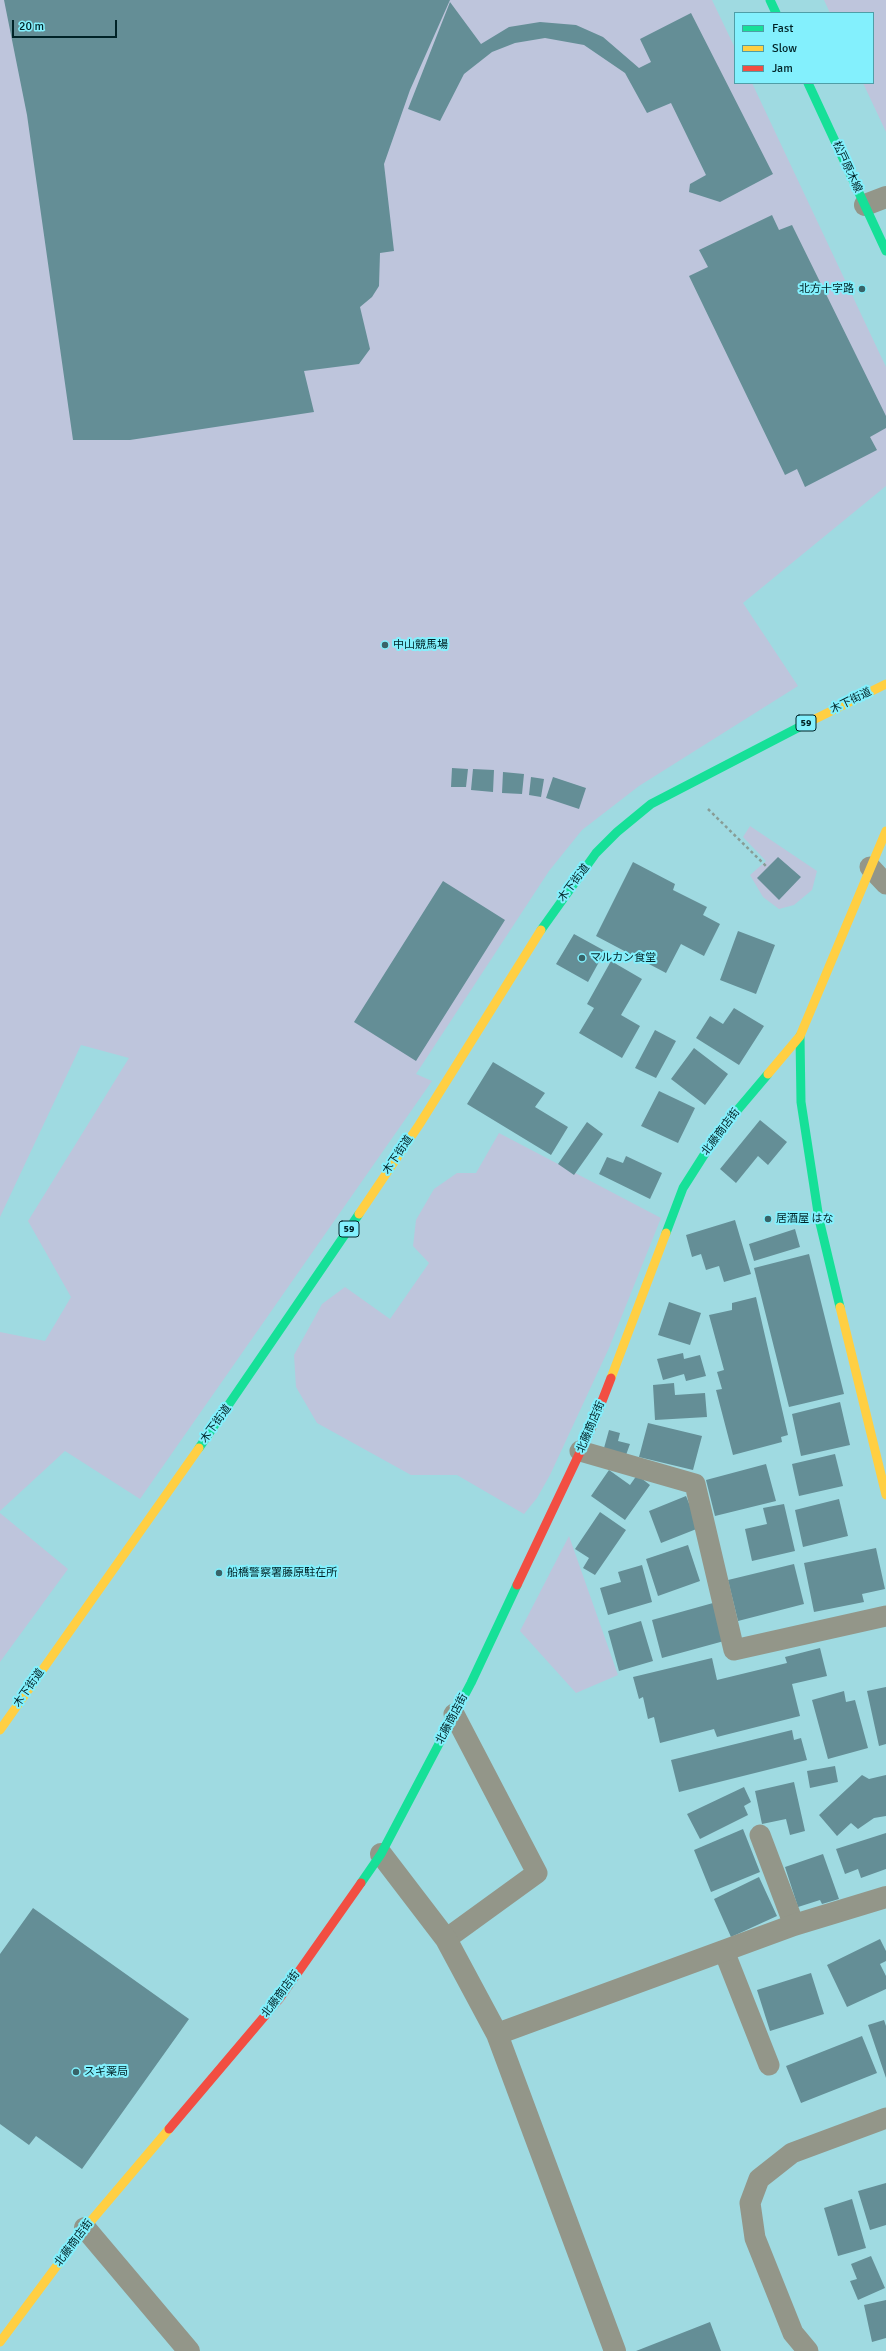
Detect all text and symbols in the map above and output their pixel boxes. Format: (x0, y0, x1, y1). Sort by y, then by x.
scale bar (14, 12, 119, 38)
legend (734, 12, 874, 84)
text: 20 m (19, 19, 44, 34)
text: Fast (772, 21, 793, 36)
text: Slow (772, 41, 797, 56)
text: Jam (772, 61, 793, 76)
street label: 松戸原木線 (829, 139, 865, 195)
place label: 北方十字路 (799, 282, 854, 296)
marker: 北方十字路 (857, 284, 867, 294)
place label: 中山競馬場 (393, 638, 448, 652)
marker: 中山競馬場 (380, 640, 390, 650)
street label: 木下街道 (828, 685, 874, 717)
road number: 59 (796, 715, 816, 731)
street label: 木下街道 (555, 861, 593, 905)
place label: マルカン食堂 (590, 951, 656, 965)
marker: マルカン食堂 (577, 953, 587, 963)
street label: 北藤商店街 (699, 1106, 743, 1158)
street label: 木下街道 (380, 1133, 416, 1177)
place label: 居酒屋 はな (776, 1212, 833, 1226)
marker: 居酒屋 はな (763, 1214, 773, 1224)
road number: 59 (339, 1221, 359, 1237)
street label: 北藤商店街 (574, 1399, 608, 1455)
street label: 木下街道 (198, 1402, 234, 1446)
place label: 船橋警察署藤原駐在所 (227, 1566, 337, 1580)
marker: 船橋警察署藤原駐在所 (214, 1568, 224, 1578)
street label: 木下街道 (11, 1666, 47, 1710)
street label: 北藤商店街 (433, 1692, 471, 1746)
street label: 北藤商店街 (259, 1968, 303, 2020)
place label: スギ薬局 (84, 2065, 128, 2079)
marker: スギ薬局 (71, 2067, 81, 2077)
street label: 北藤商店街 (52, 2217, 96, 2269)

